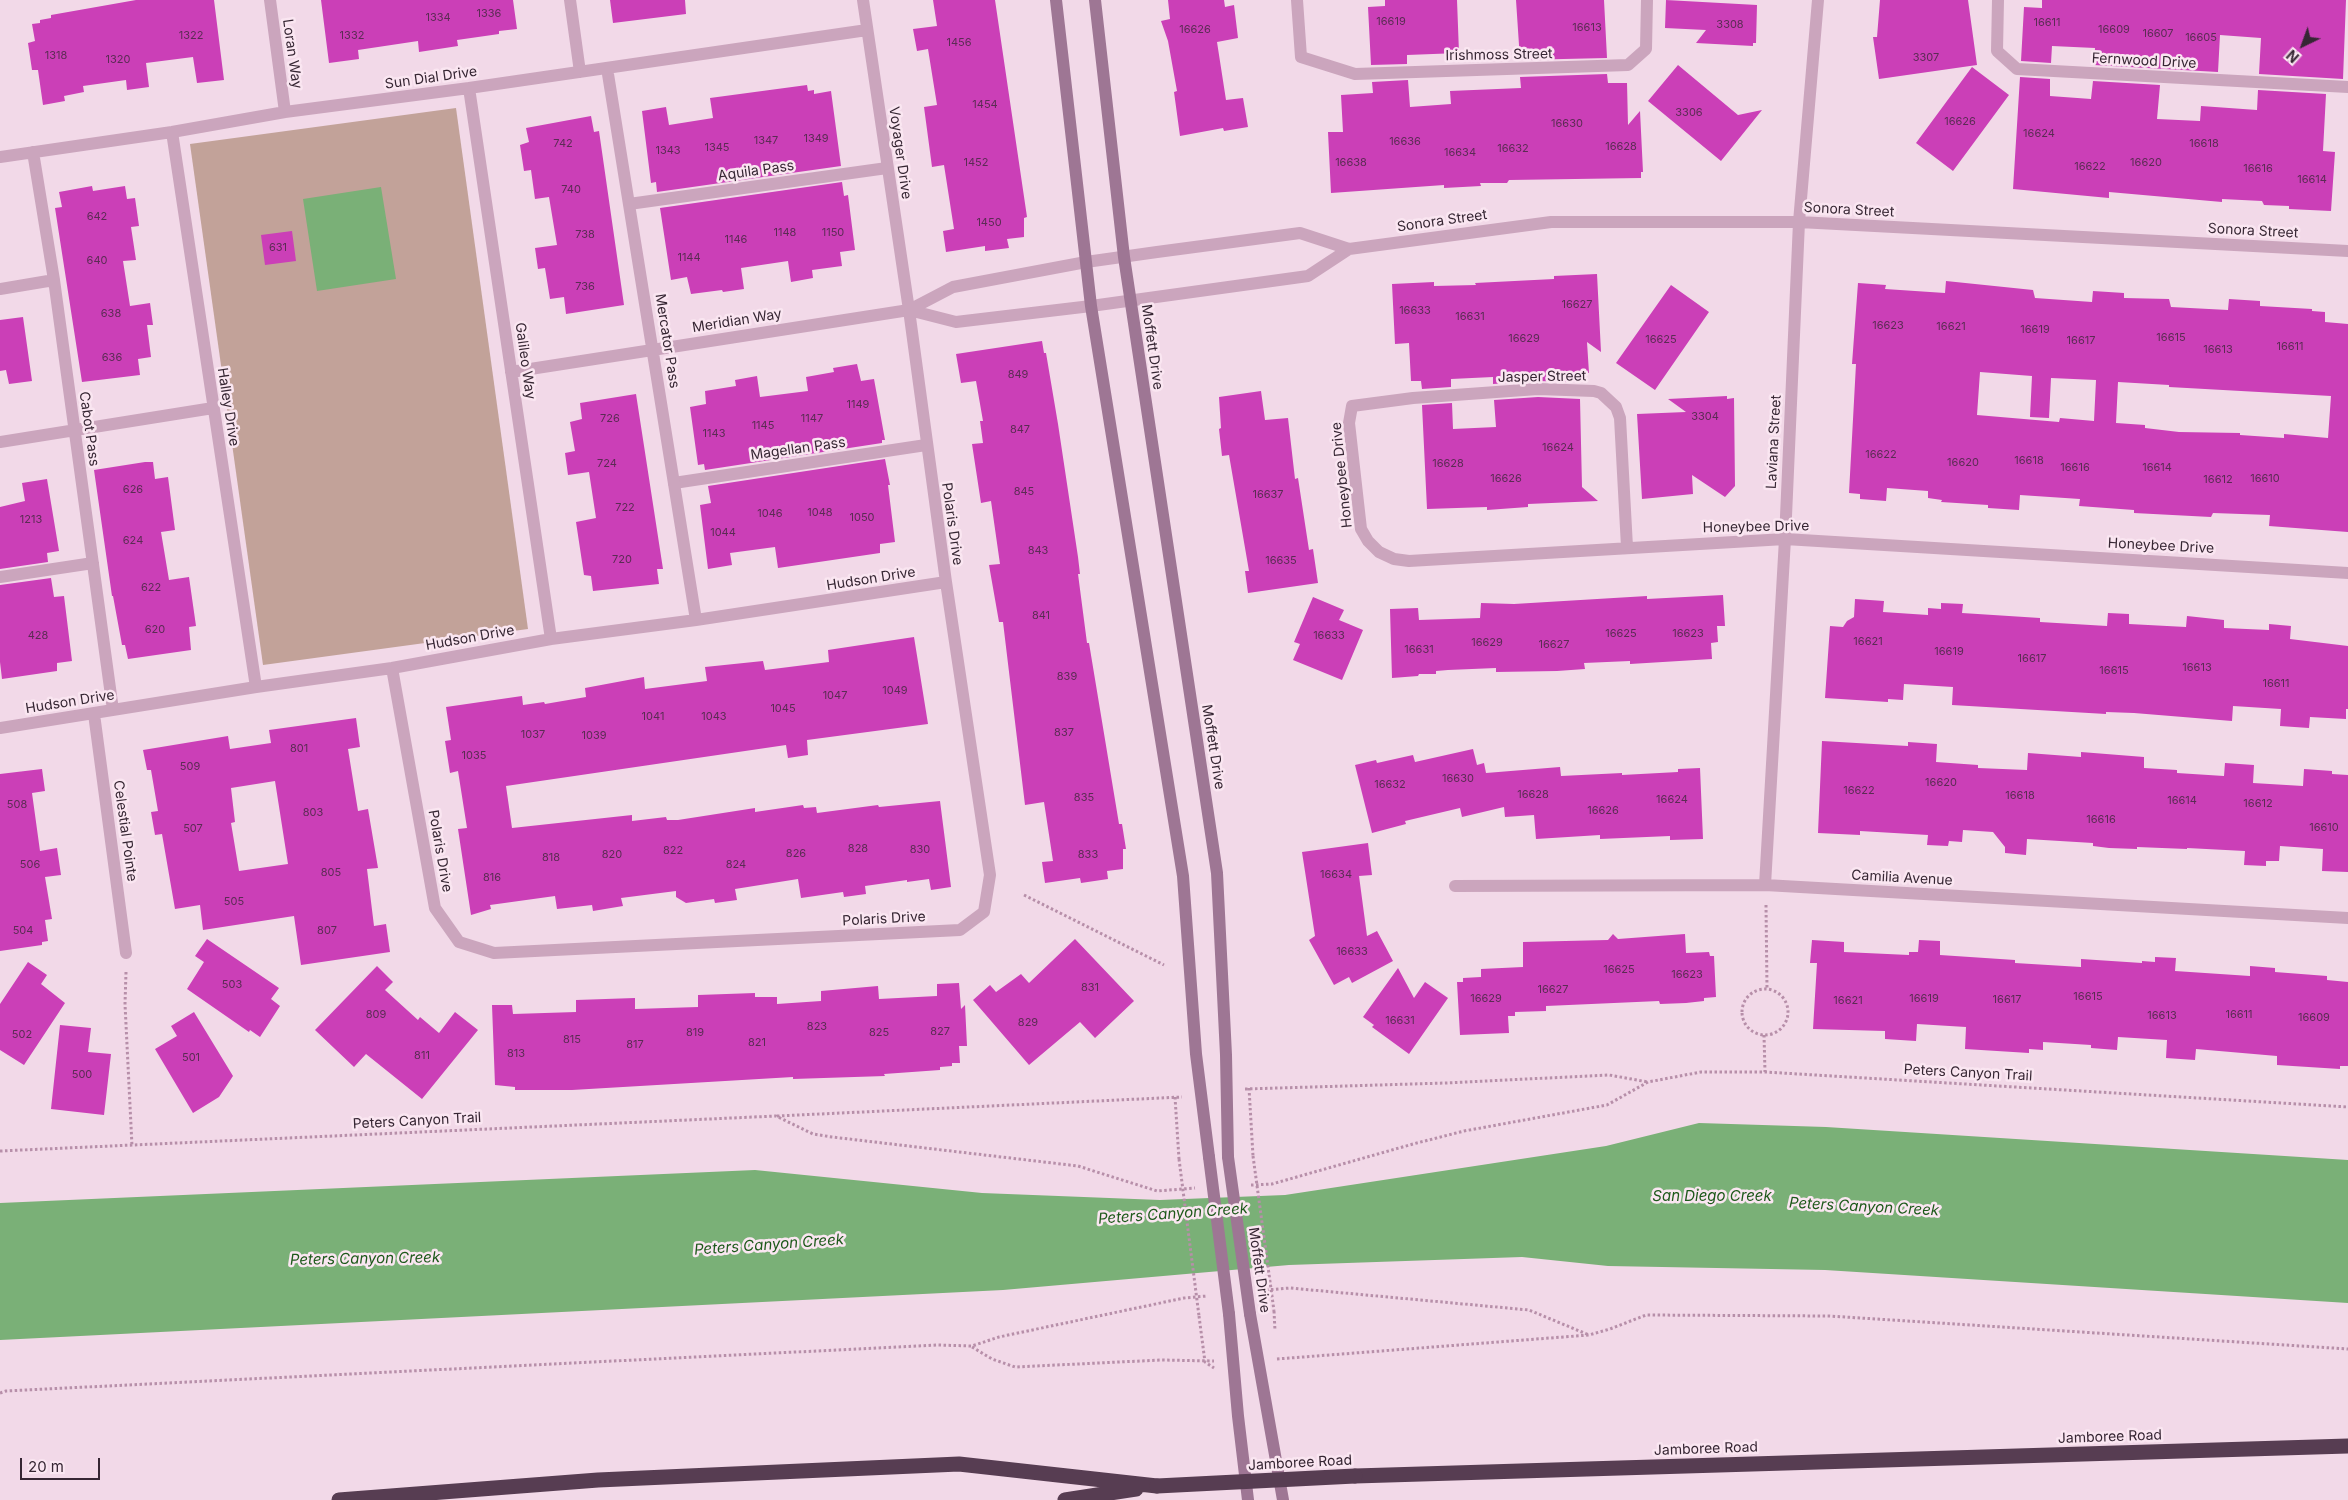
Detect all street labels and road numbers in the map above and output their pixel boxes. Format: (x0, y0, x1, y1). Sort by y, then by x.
street label: Loran Way (279, 18, 305, 90)
street label: Irishmoss Street (1445, 46, 1553, 64)
street label: Fernwood Drive (2091, 50, 2197, 72)
street label: Sun Dial Drive (384, 63, 478, 93)
street label: Voyager Drive (885, 106, 915, 200)
street label: Aquila Pass (717, 157, 795, 185)
street label: Sonora Street (1803, 199, 1895, 221)
street label: Sonora Street (1396, 206, 1488, 236)
street label: Sonora Street (2207, 220, 2299, 242)
street label: Mercator Pass (651, 293, 683, 389)
street label: Moffett Drive (1138, 303, 1166, 391)
street label: Meridian Way (691, 306, 783, 336)
street label: Galileo Way (511, 321, 539, 401)
street label: Halley Drive (213, 366, 243, 448)
street label: Jasper Street (1498, 368, 1586, 386)
street label: Cabot Pass (75, 391, 103, 467)
street label: Laviana Street (1763, 394, 1785, 490)
street label: Honeybee Drive (1328, 421, 1356, 529)
street label: Magellan Pass (749, 434, 847, 464)
street label: Polaris Drive (938, 482, 966, 566)
street label: Honeybee Drive (1703, 518, 1809, 536)
street label: Honeybee Drive (2107, 535, 2215, 557)
street label: Hudson Drive (825, 564, 917, 594)
street label: Hudson Drive (424, 622, 516, 654)
street label: Hudson Drive (24, 687, 116, 717)
street label: Moffett Drive (1198, 703, 1228, 791)
street label: Celestial Pointe (110, 779, 140, 883)
street label: Polaris Drive (424, 808, 456, 894)
street label: Camilia Avenue (1851, 867, 1953, 889)
street label: Polaris Drive (842, 908, 926, 930)
street label: Peters Canyon Trail (1903, 1061, 2033, 1085)
street label: Peters Canyon Trail (352, 1109, 482, 1133)
street label: Moffett Drive (1245, 1226, 1273, 1314)
street label: Jamboree Road (2058, 1427, 2162, 1447)
street label: Jamboree Road (1654, 1439, 1758, 1459)
street label: Jamboree Road (1248, 1452, 1352, 1474)

